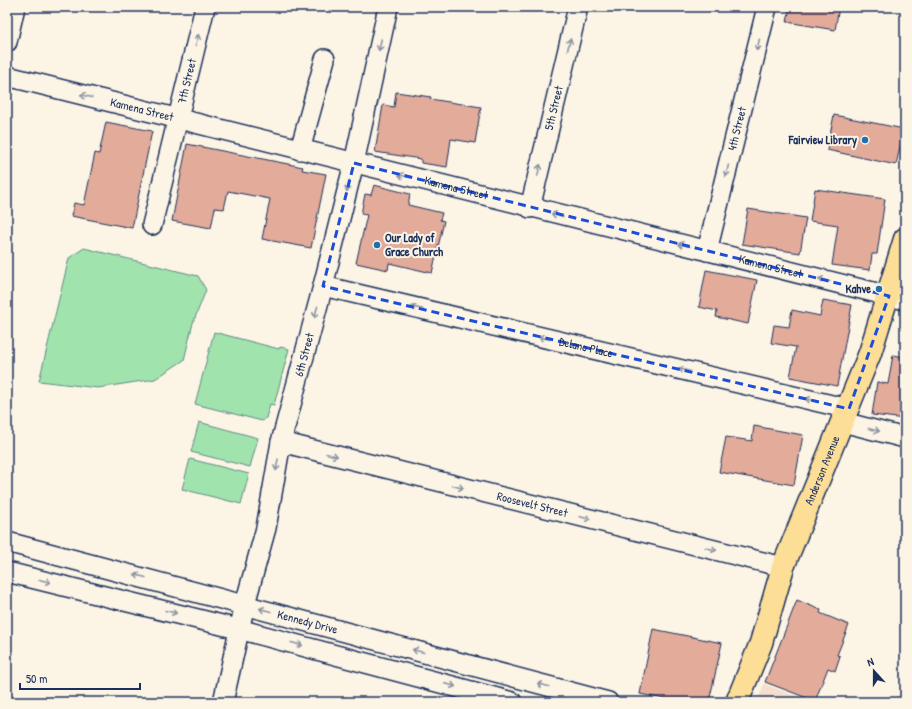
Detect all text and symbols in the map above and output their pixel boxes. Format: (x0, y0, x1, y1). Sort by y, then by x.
one-way arrow (194, 34, 202, 47)
one-way arrow (566, 37, 573, 50)
one-way arrow (375, 38, 383, 51)
one-way arrow (753, 38, 761, 51)
street label: 7th Street (173, 56, 200, 105)
street label: 5th Street (540, 83, 567, 132)
one-way arrow (80, 92, 93, 100)
street label: Kamena Street (108, 93, 176, 125)
street label: 4th Street (723, 104, 750, 152)
place label: Fairview Library (788, 131, 857, 149)
marker: Fairview Library (860, 135, 870, 145)
one-way arrow (535, 164, 543, 177)
one-way arrow (722, 164, 730, 177)
street label: Kamena Street (423, 171, 491, 204)
one-way arrow (398, 172, 411, 180)
one-way arrow (344, 179, 351, 192)
one-way arrow (551, 210, 564, 218)
place label: Our Lady of Grace Church (385, 229, 444, 260)
marker: Our Lady of Grace Church (372, 240, 382, 250)
one-way arrow (678, 241, 691, 249)
street label: Kamena Street (737, 250, 805, 282)
one-way arrow (817, 276, 830, 283)
place label: Kahve (845, 280, 871, 297)
marker: Kahve (874, 284, 884, 294)
one-way arrow (411, 304, 424, 312)
one-way arrow (312, 305, 319, 318)
street label: 6th Street (290, 330, 318, 378)
street label: Delano Place (558, 332, 615, 362)
one-way arrow (538, 333, 551, 341)
one-way arrow (678, 366, 691, 374)
one-way arrow (805, 396, 818, 403)
one-way arrow (867, 426, 880, 434)
street label: Anderson Avenue (800, 433, 844, 508)
one-way arrow (325, 452, 338, 460)
one-way arrow (273, 458, 281, 471)
one-way arrow (452, 483, 465, 491)
street label: Roosevelt Street (495, 487, 570, 521)
one-way arrow (578, 515, 591, 522)
one-way arrow (704, 546, 717, 554)
one-way arrow (134, 572, 147, 580)
one-way arrow (38, 578, 51, 586)
one-way arrow (259, 605, 272, 613)
street label: Kennedy Drive (276, 605, 340, 638)
one-way arrow (164, 609, 177, 617)
one-way arrow (290, 641, 303, 649)
one-way arrow (412, 647, 425, 654)
north arrow (854, 651, 894, 691)
text: N (865, 654, 876, 669)
scale bar (20, 665, 140, 691)
text: 50 m (26, 670, 47, 687)
one-way arrow (537, 681, 550, 688)
one-way arrow (443, 682, 456, 689)

